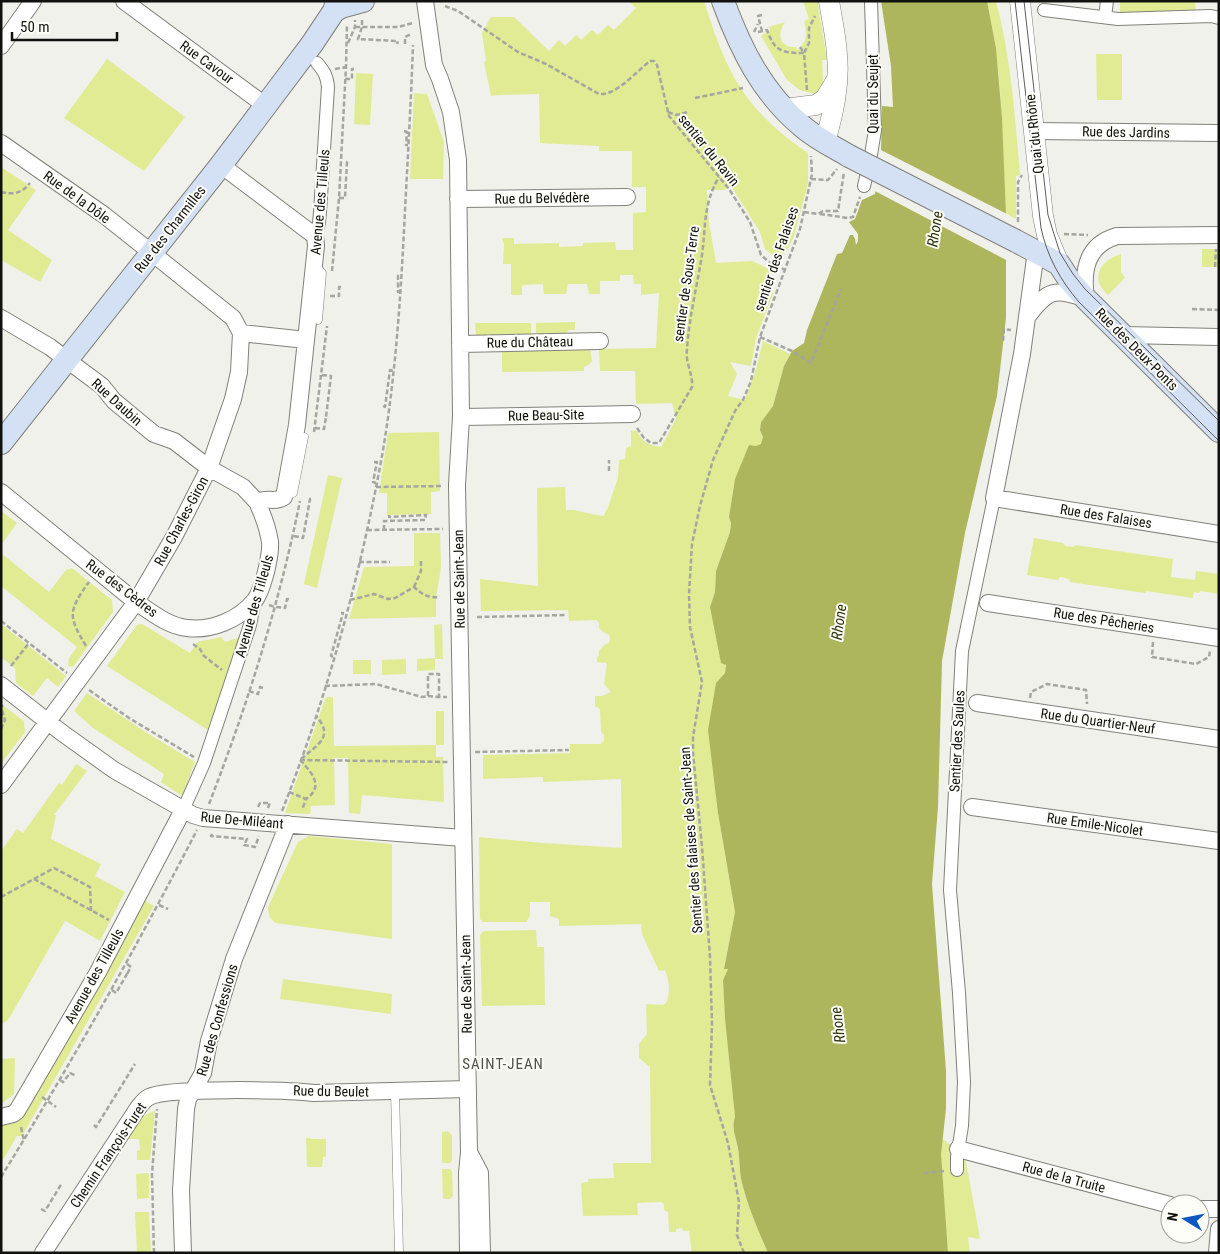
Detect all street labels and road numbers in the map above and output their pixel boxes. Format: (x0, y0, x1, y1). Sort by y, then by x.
street label: Rue Cavour (177, 37, 237, 87)
street label: Quai du Seujet (865, 54, 881, 134)
street label: Quai du Rhône (1022, 93, 1046, 175)
street label: sentier du Ravin (675, 111, 743, 189)
street label: Rue des Jardins (1082, 123, 1170, 141)
street label: Avenue des Tilleuls (307, 148, 333, 256)
street label: Rue de la Dôle (40, 167, 114, 227)
street label: Rue des Charmilles (131, 182, 209, 276)
street label: Rue du Belvédère (494, 189, 590, 207)
street label: sentier des Falaises (751, 204, 801, 314)
street label: sentier de Sous-Terre (670, 225, 702, 343)
street label: Rue des Deux-Ponts (1092, 304, 1182, 394)
street label: Rue du Château (487, 333, 573, 351)
street label: Rue Daubin (88, 375, 146, 429)
street label: Rue Beau-Site (508, 406, 585, 424)
street label: Rue Charles-Giron (151, 474, 211, 568)
street label: Rue des Falaises (1059, 501, 1153, 531)
street label: Rue de Saint-Jean (450, 529, 468, 629)
street label: Avenue des Tilleuls (232, 553, 276, 659)
street label: Rue des Cèdres (83, 556, 161, 620)
street label: Rue des Pêcheries (1053, 604, 1155, 636)
street label: Sentier des Saules (946, 690, 968, 792)
street label: Rue du Quartier-Neuf (1040, 705, 1157, 737)
street label: Sentier des falaises de Saint-Jean (676, 746, 706, 934)
street label: Rue De-Miléant (200, 808, 284, 832)
street label: Rue Emile-Nicolet (1046, 809, 1144, 839)
street label: Avenue des Tilleuls (61, 926, 127, 1026)
street label: Rue de Saint-Jean (457, 934, 475, 1034)
street label: Rue des Confessions (193, 962, 241, 1078)
street label: Rue du Beulet (293, 1082, 369, 1100)
street label: Chemin François-Furet (67, 1099, 149, 1211)
street label: Rue de la Truite (1021, 1158, 1108, 1196)

